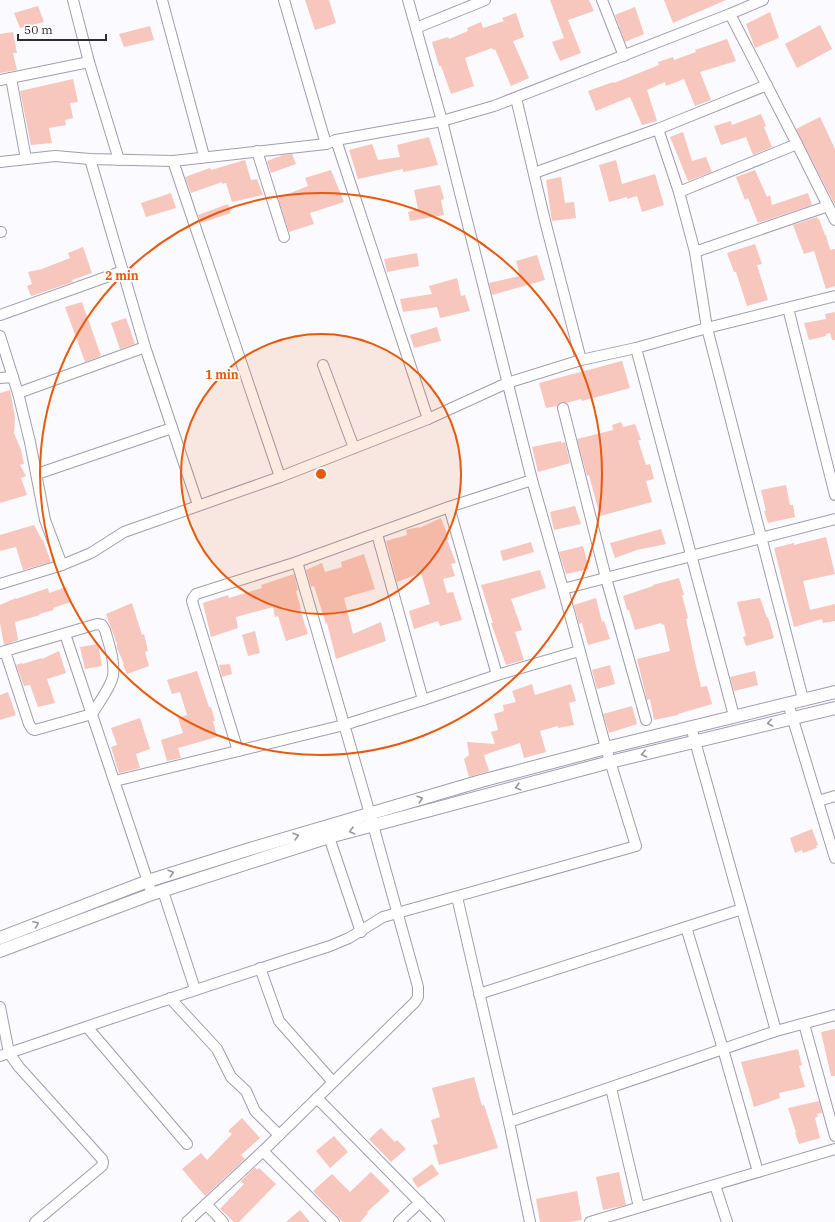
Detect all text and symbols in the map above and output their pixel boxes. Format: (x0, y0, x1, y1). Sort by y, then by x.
scale bar (18, 16, 106, 42)
text: 50 m (24, 22, 53, 37)
text: 2 min (105, 268, 139, 283)
text: 1 min (205, 367, 239, 382)
centre of rings (314, 467, 328, 481)
one-way arrow (767, 719, 773, 727)
one-way arrow (640, 749, 647, 757)
one-way arrow (515, 782, 521, 790)
one-way arrow (417, 795, 424, 804)
one-way arrow (348, 827, 355, 835)
one-way arrow (292, 832, 299, 841)
one-way arrow (167, 869, 174, 878)
one-way arrow (32, 921, 40, 929)

